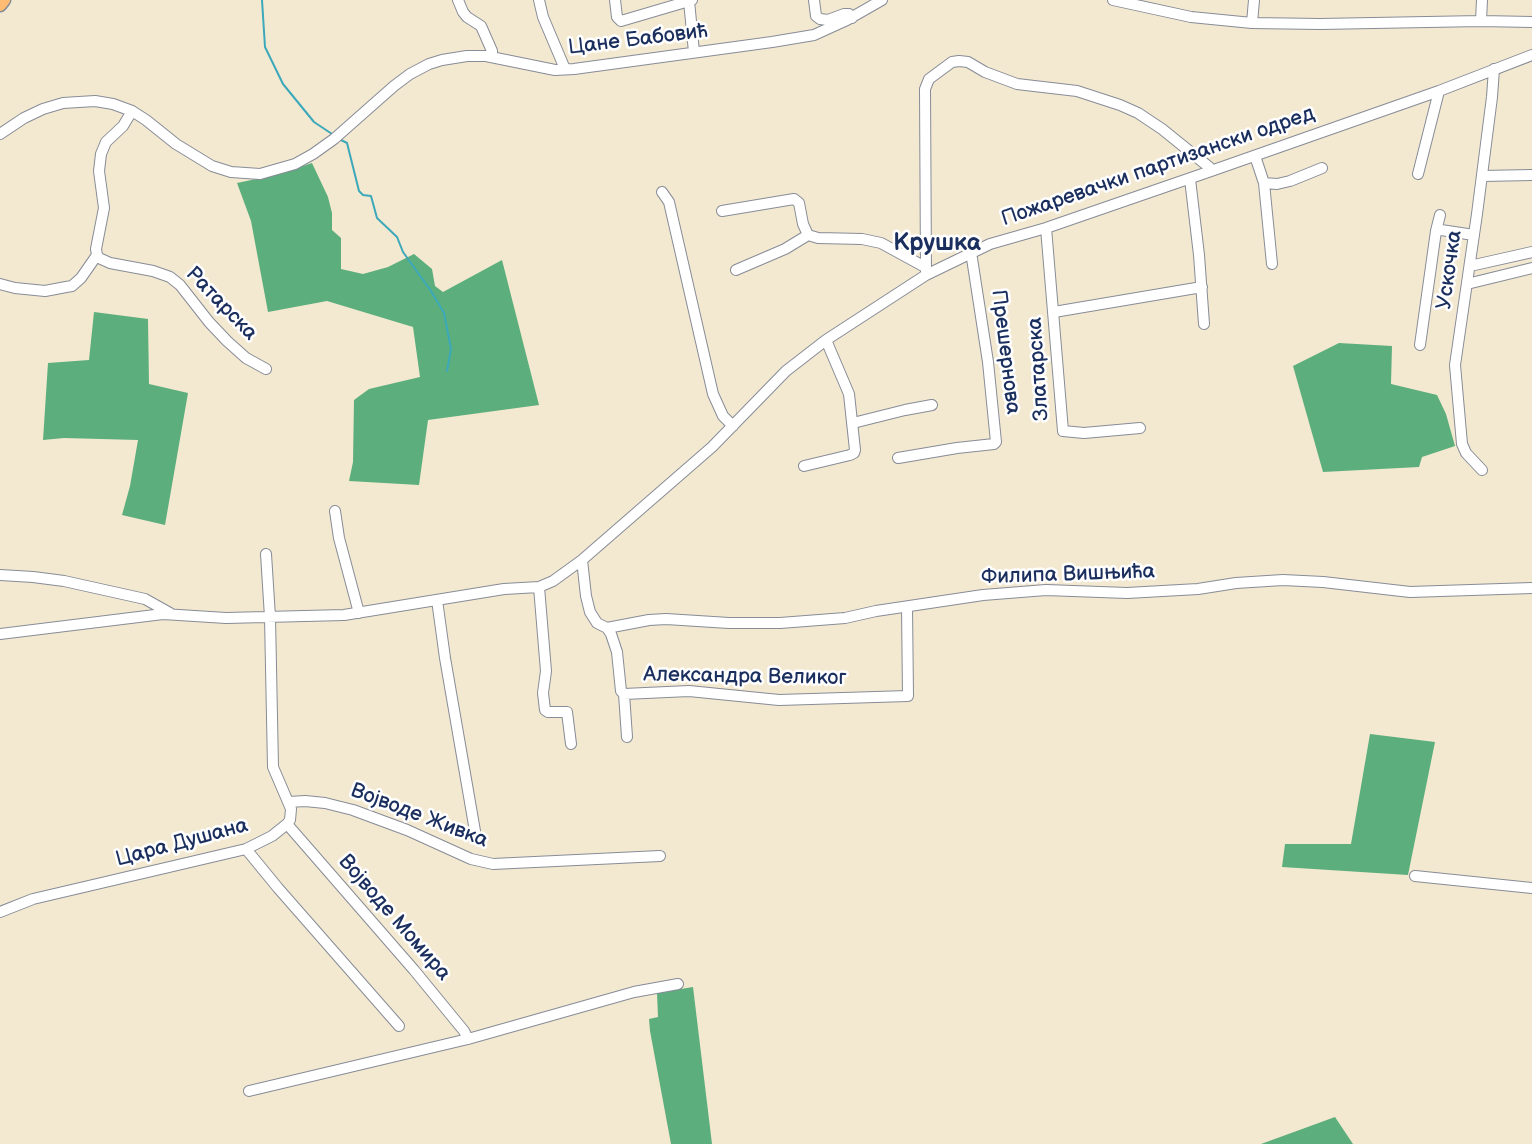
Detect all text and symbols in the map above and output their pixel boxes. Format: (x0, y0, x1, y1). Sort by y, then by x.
street label: Цане Бабовић (567, 19, 709, 61)
street label: Пожаревачки партизански одред (998, 101, 1318, 233)
street label: Ускочка (1432, 229, 1468, 311)
district label: Крушка (893, 230, 981, 258)
street label: Ратарска (180, 262, 262, 346)
street label: Прешернова (985, 288, 1025, 416)
street label: Златарска (1023, 316, 1055, 422)
street label: Филипа Вишњића (981, 559, 1155, 591)
street label: Александра Великог (643, 663, 847, 691)
street label: Војводе Живка (347, 778, 491, 854)
street label: Цара Душана (113, 813, 251, 873)
street label: Војводе Момира (332, 850, 456, 986)

